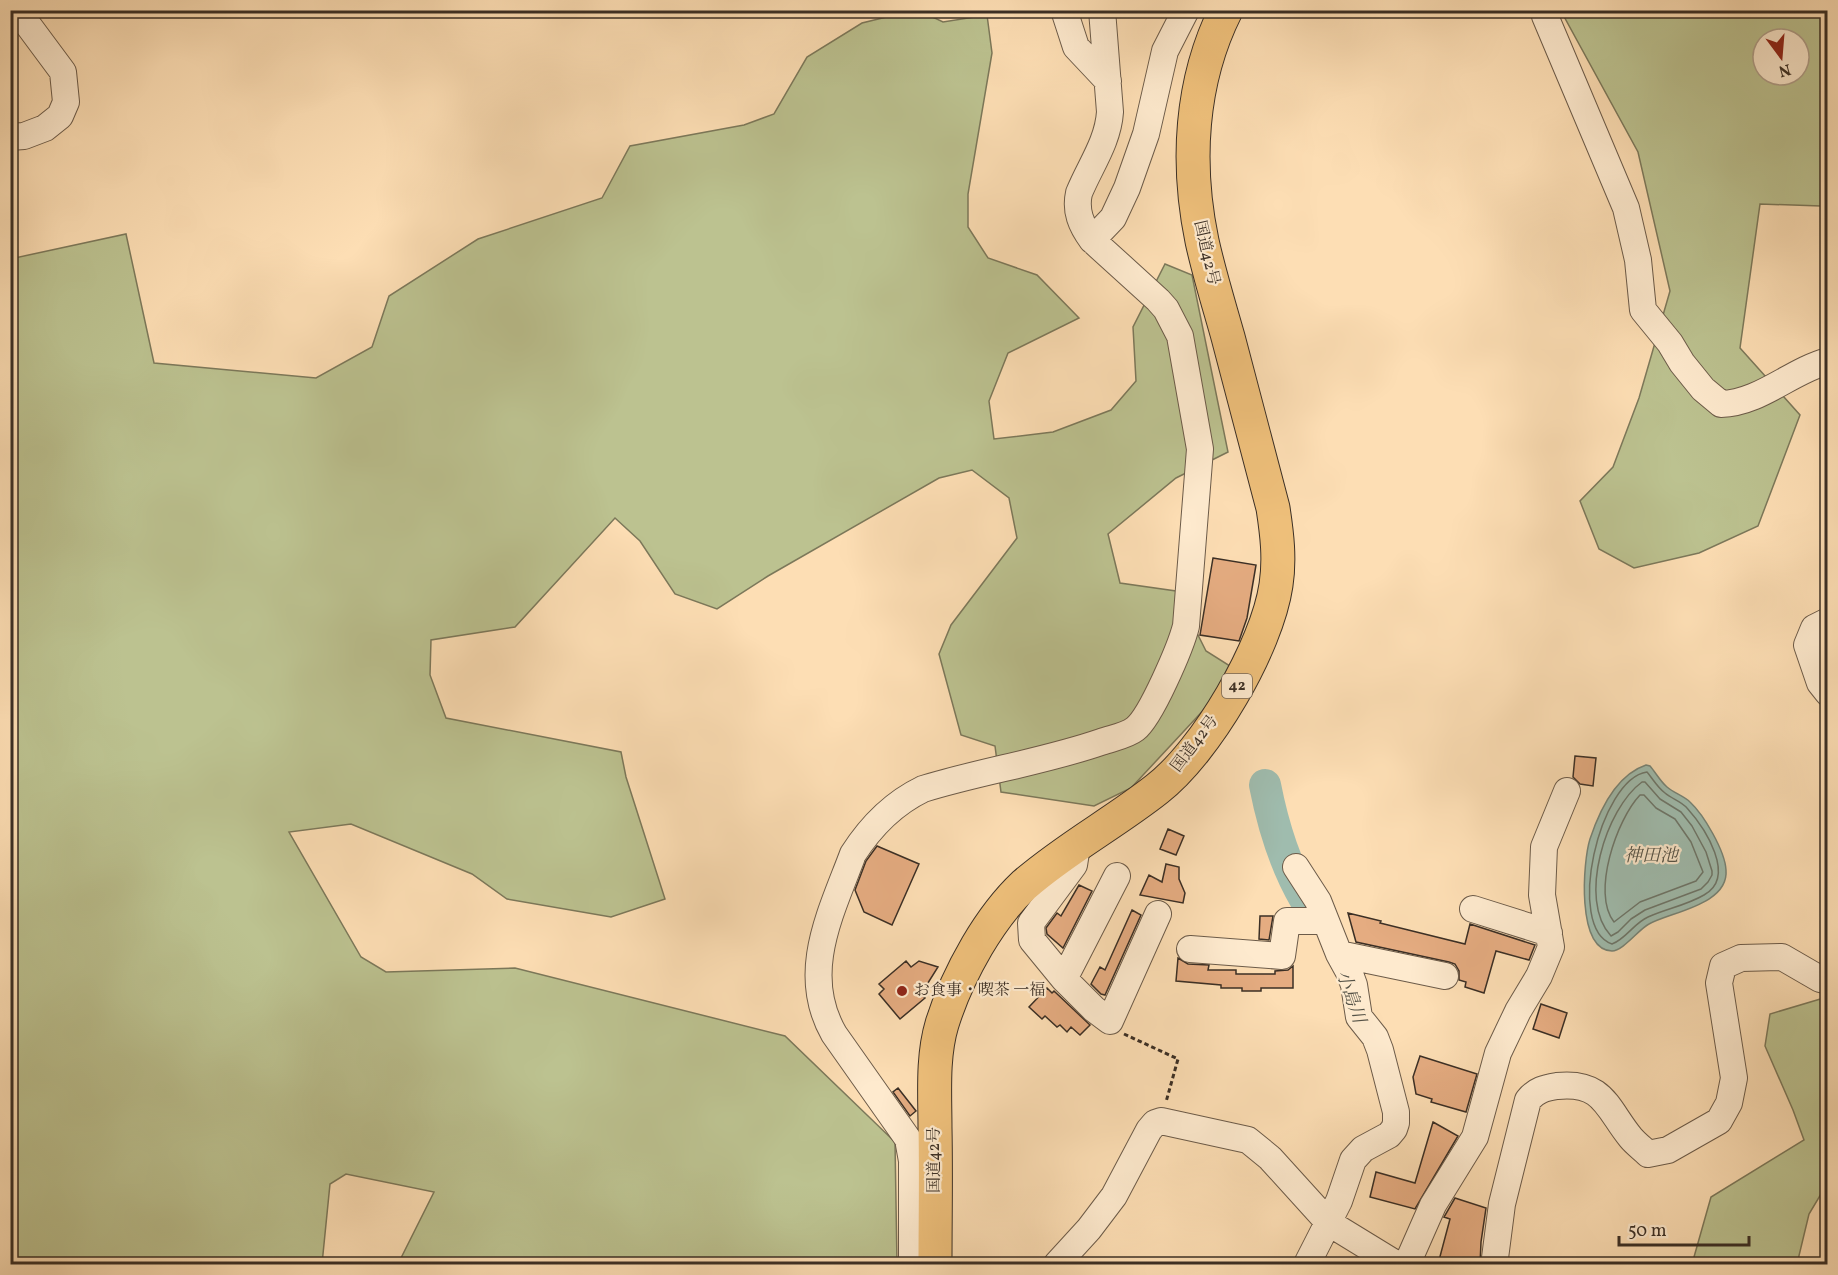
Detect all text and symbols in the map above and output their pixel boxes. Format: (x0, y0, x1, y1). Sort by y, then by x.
north arrow (1751, 27, 1811, 87)
text: N (1776, 57, 1793, 82)
street label: 国道42号 (1188, 218, 1224, 288)
road number: 42 (1222, 674, 1252, 698)
street label: 国道42号 (1166, 711, 1224, 777)
water label: 神田池 (1624, 844, 1680, 869)
water label: 小島川 (1329, 967, 1371, 1028)
place label: お食事・喫茶 一福 (914, 980, 1045, 1002)
marker: お食事・喫茶 一福 (895, 984, 909, 998)
street label: 国道42号 (924, 1127, 946, 1193)
scale bar (1619, 1209, 1750, 1247)
text: 50 m (1628, 1219, 1667, 1244)

